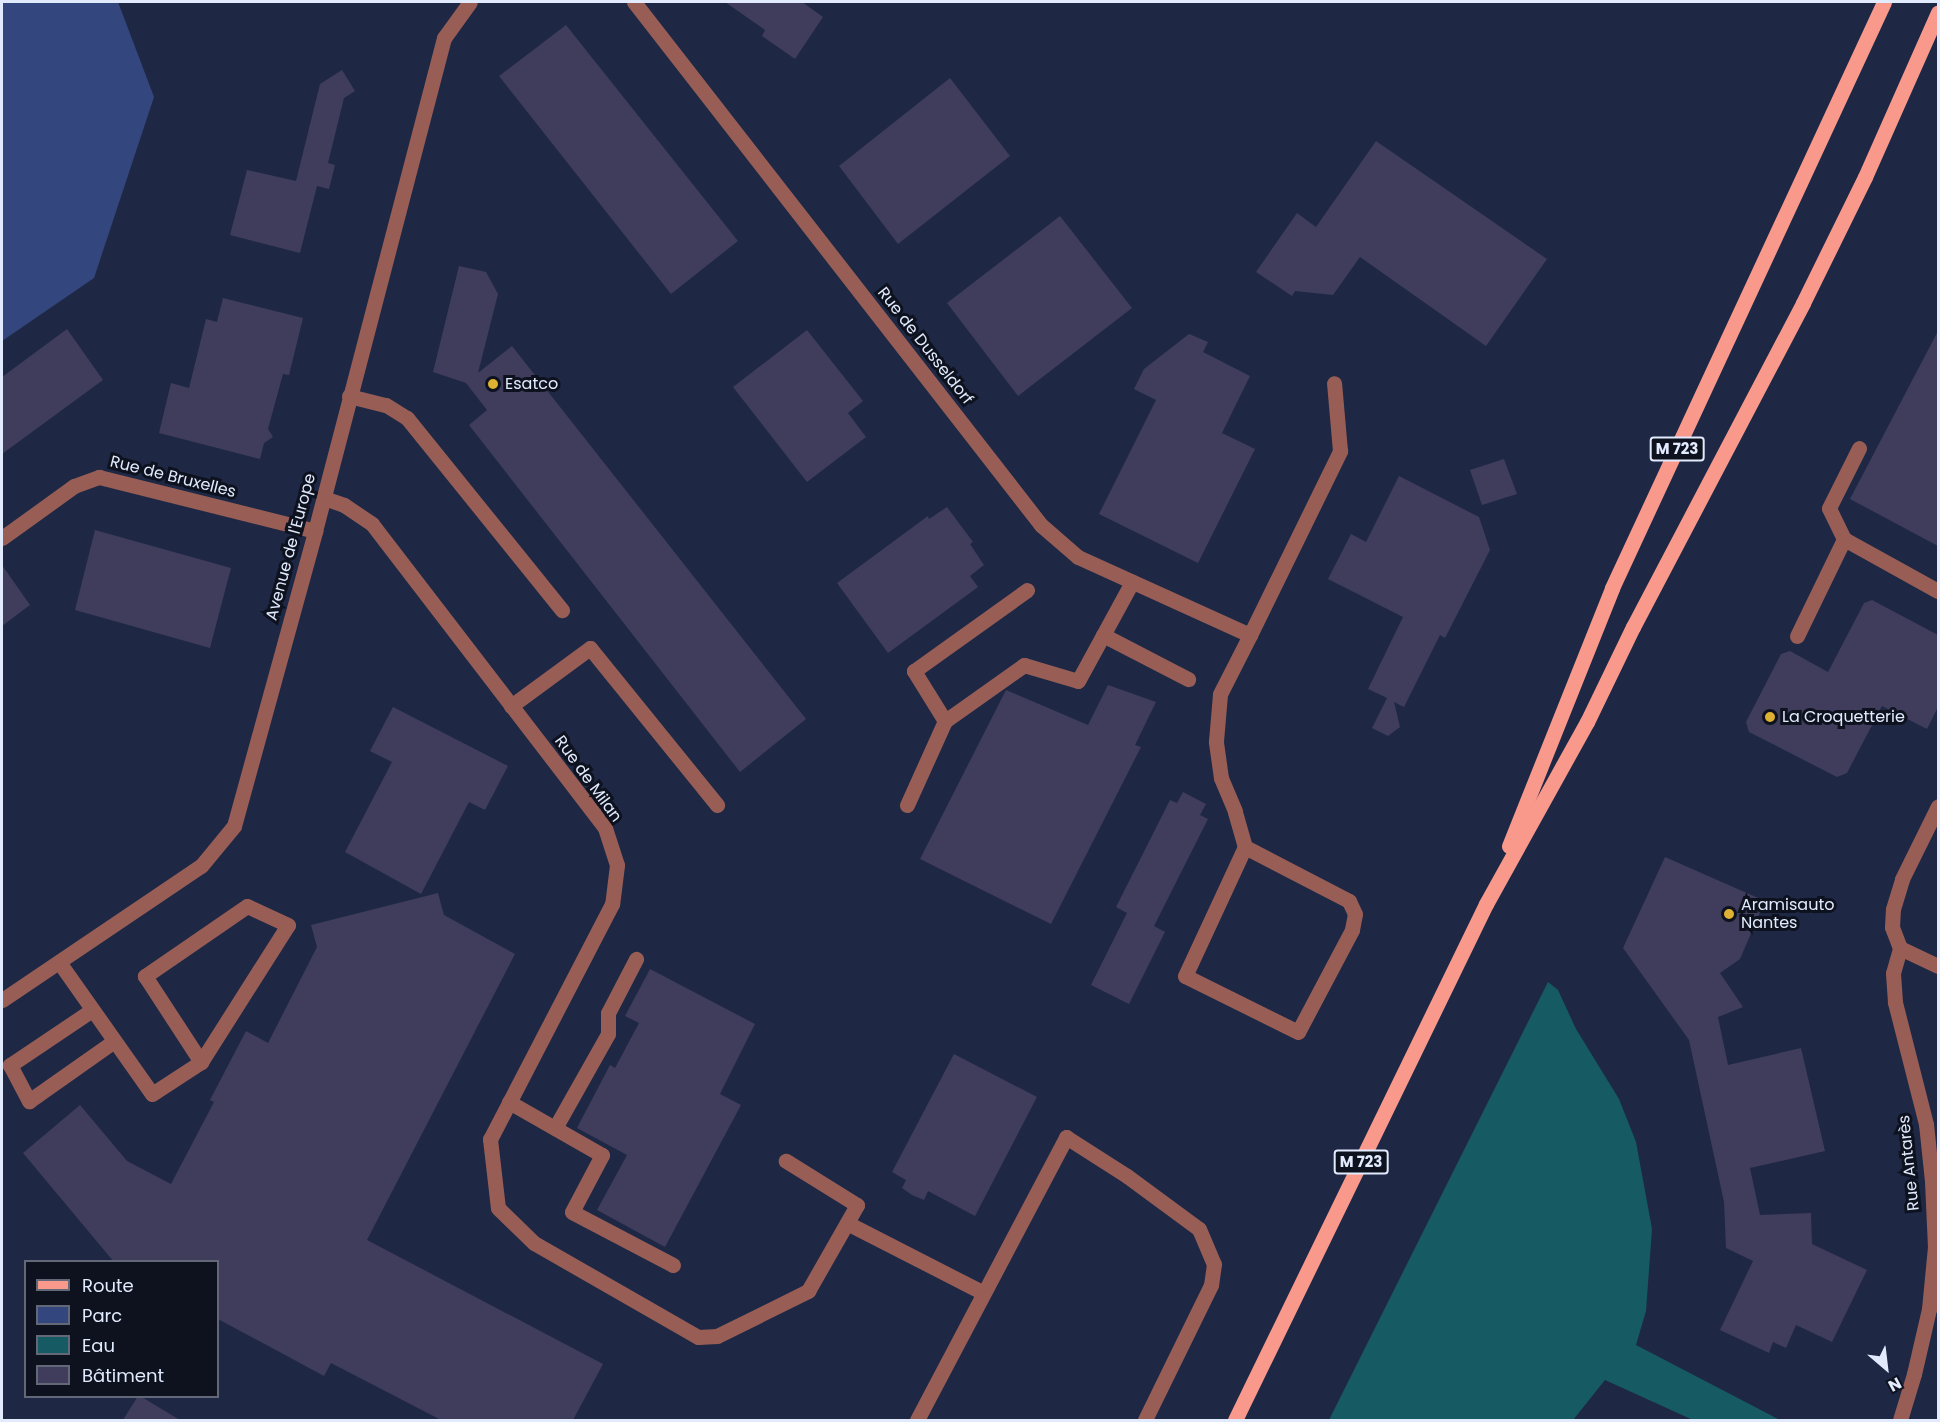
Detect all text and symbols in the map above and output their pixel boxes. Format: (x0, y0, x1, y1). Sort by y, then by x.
street label: Rue de Dusseldorf (873, 284, 977, 408)
place label: Esatco (505, 374, 558, 394)
marker: Esatco (486, 377, 500, 391)
road number: M 723 (1648, 437, 1706, 461)
street label: Rue de Bruxelles (108, 452, 238, 502)
street label: Avenue de l'Europe (262, 471, 320, 623)
place label: La Croquetterie (1782, 707, 1905, 727)
marker: La Croquetterie (1763, 710, 1777, 724)
street label: Rue de Milan (550, 732, 626, 826)
place label: Aramisauto Nantes (1741, 895, 1834, 933)
marker: Aramisauto Nantes (1722, 907, 1736, 921)
street label: Rue Antarès (1894, 1114, 1924, 1212)
road number: M 723 (1332, 1150, 1390, 1174)
legend (24, 1260, 219, 1398)
text: Route (82, 1273, 134, 1298)
text: Parc (82, 1303, 122, 1328)
text: Eau (82, 1333, 115, 1358)
north arrow (1856, 1338, 1916, 1398)
text: Bâtiment (82, 1363, 164, 1388)
text: N (1884, 1371, 1905, 1397)

